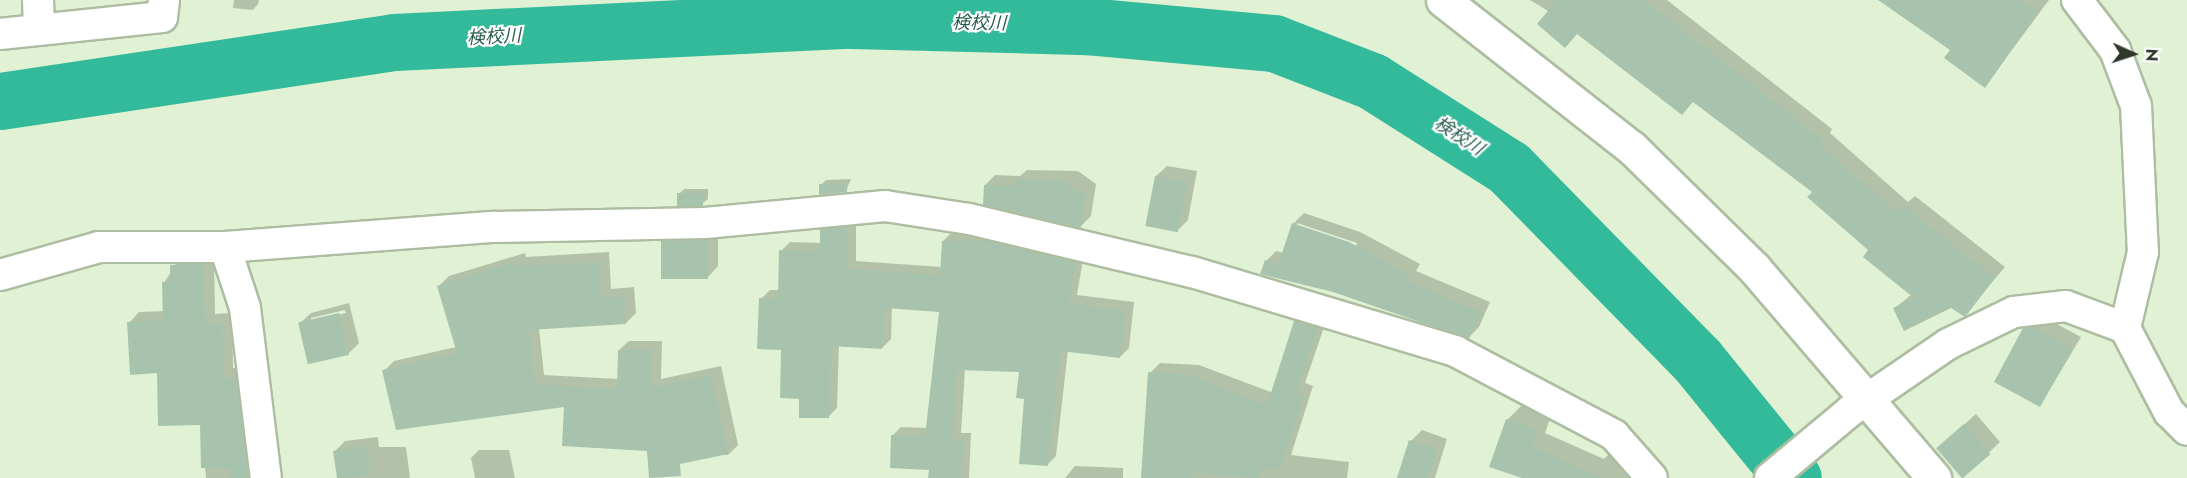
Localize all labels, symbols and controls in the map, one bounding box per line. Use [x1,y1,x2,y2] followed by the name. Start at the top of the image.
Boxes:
[952,12,1006,34] water label: 検校川
[2103,24,2163,84] north arrow
[466,25,522,49] water label: 検校川
[2140,48,2163,62] text: N
[1430,112,1488,160] water label: 検校川

